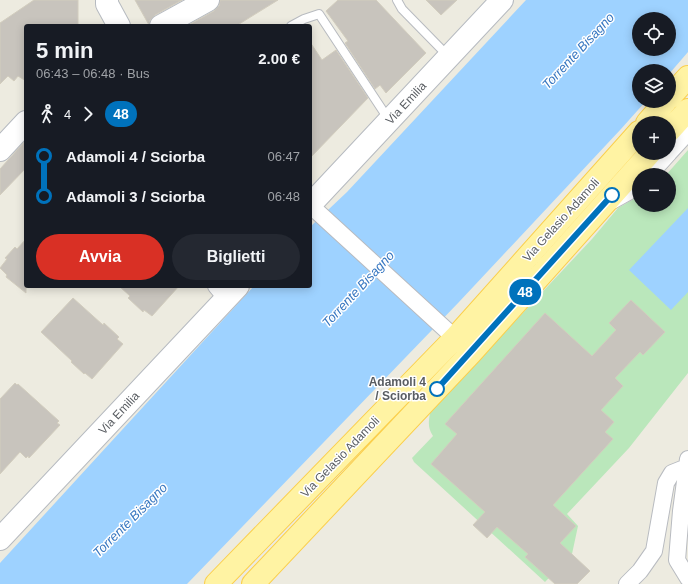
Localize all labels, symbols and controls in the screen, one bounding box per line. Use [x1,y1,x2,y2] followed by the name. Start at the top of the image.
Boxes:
[539,10,617,92] water label: Torrente Bisagno
[632,12,676,212] map controls
[632,12,676,56] button: locate
[36,38,93,63] text: 5 min
[258,50,300,67] text: 2.00 €
[632,64,676,108] button: layers
[36,66,149,81] text: 06:43 – 06:48 · Bus
[383,79,429,127] street label: Via Emilia
[36,103,58,125] icon: walk
[77,103,99,125] icon: forward
[113,106,129,122] text: 48
[64,107,71,122] text: 4
[632,116,676,160] button: +
[66,148,205,165] text: Adamoli 4 / Sciorba
[267,149,300,164] text: 06:47
[632,168,676,212] button: −
[520,175,602,265] street label: Via Gelasio Adamoli
[604,187,620,203] unlabelled marker
[66,188,205,205] text: Adamoli 3 / Sciorba
[267,189,300,204] text: 06:48
[36,234,164,280] button: Avvia
[172,234,300,280] button: Biglietti
[319,248,397,330] water label: Torrente Bisagno
[507,279,543,305] line badge: 48
[517,284,533,300] text: 48
[369,375,426,403] place label: Adamoli 4 / Sciorba
[429,381,445,397] marker: Adamoli 4 / Sciorba
[96,389,142,437] street label: Via Emilia
[298,414,382,500] street label: Via Gelasio Adamoli
[90,480,170,560] water label: Torrente Bisagno

